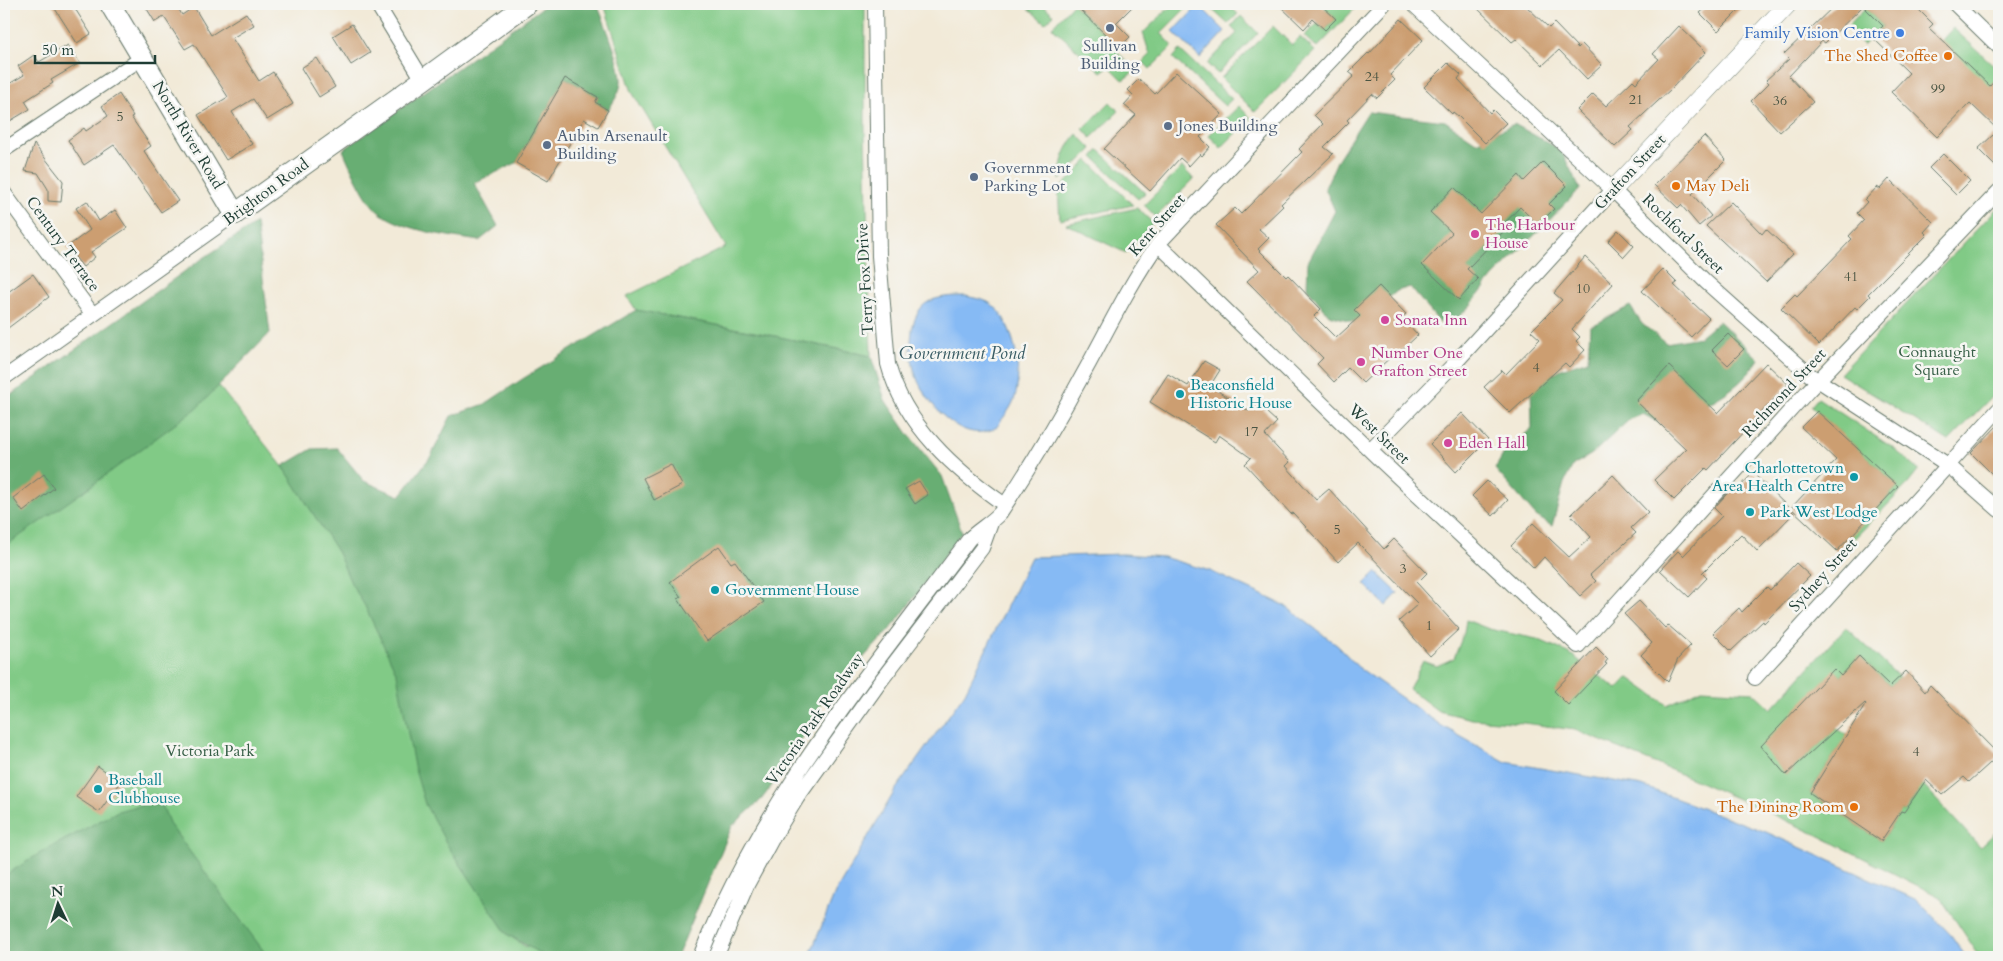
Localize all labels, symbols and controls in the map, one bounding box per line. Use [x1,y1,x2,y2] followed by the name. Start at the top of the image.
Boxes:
[1104,22,1116,34] marker: Sullivan Building
[1744,22,1890,44] place label: Family Vision Centre
[1894,27,1906,39] marker: Family Vision Centre
[35,32,155,64] scale bar
[1080,35,1140,75] place label: Sullivan Building
[42,40,74,60] text: 50 m
[1824,45,1938,67] place label: The Shed Coffee
[1942,50,1954,62] marker: The Shed Coffee
[1365,67,1379,86] house number: 24
[147,77,229,194] street label: North River Road
[1931,79,1945,98] house number: 99
[1629,90,1643,109] house number: 21
[1773,91,1787,110] house number: 36
[116,107,124,126] house number: 5
[1176,115,1277,137] place label: Jones Building
[1162,120,1174,132] marker: Jones Building
[557,125,667,165] place label: Aubin Arsenault Building
[1589,129,1671,215] street label: Grafton Street
[541,139,553,151] marker: Aubin Arsenault Building
[219,153,314,231] street label: Brighton Road
[984,157,1071,197] place label: Government Parking Lot
[968,171,980,183] marker: Government Parking Lot
[1686,175,1750,197] place label: May Deli
[1670,180,1682,192] marker: May Deli
[1124,189,1190,261] street label: Kent Street
[1637,189,1729,279] street label: Rochford Street
[21,192,105,296] street label: Century Terrace
[1485,214,1575,254] place label: The Harbour House
[851,222,879,336] street label: Terry Fox Drive
[1469,228,1481,240] marker: The Harbour House
[1844,267,1858,286] house number: 41
[1576,279,1590,298] house number: 10
[1395,309,1468,331] place label: Sonata Inn
[1379,314,1391,326] marker: Sonata Inn
[899,341,1027,366] water label: Government Pond
[1898,341,1976,381] park label: Connaught Square
[1371,342,1467,382] place label: Number One Grafton Street
[1737,344,1831,442] street label: Richmond Street
[1355,356,1367,368] marker: Number One Grafton Street
[1532,358,1540,377] house number: 4
[1190,374,1292,414] place label: Beaconsfield Historic House
[1174,388,1186,400] marker: Beaconsfield Historic House
[1343,398,1415,469] street label: West Street
[1244,422,1258,441] house number: 17
[1458,432,1525,454] place label: Eden Hall
[1442,437,1454,449] marker: Eden Hall
[1712,457,1844,497] place label: Charlottetown Area Health Centre
[1848,471,1860,483] marker: Charlottetown Area Health Centre
[1760,501,1878,523] place label: Park West Lodge
[1744,506,1756,518] marker: Park West Lodge
[1333,520,1341,539] house number: 5
[1784,533,1862,617] street label: Sydney Street
[1399,559,1407,578] house number: 3
[725,579,859,601] place label: Government House
[709,584,721,596] marker: Government House
[1425,616,1433,635] house number: 1
[761,648,869,790] street label: Victoria Park Roadway
[165,740,255,762] park label: Victoria Park
[1912,742,1920,761] house number: 4
[108,769,181,809] place label: Baseball Clubhouse
[92,783,104,795] marker: Baseball Clubhouse
[1717,796,1844,818] place label: The Dining Room
[1848,801,1860,813] marker: The Dining Room
[32,878,82,928] north arrow
[50,882,64,901] text: N

